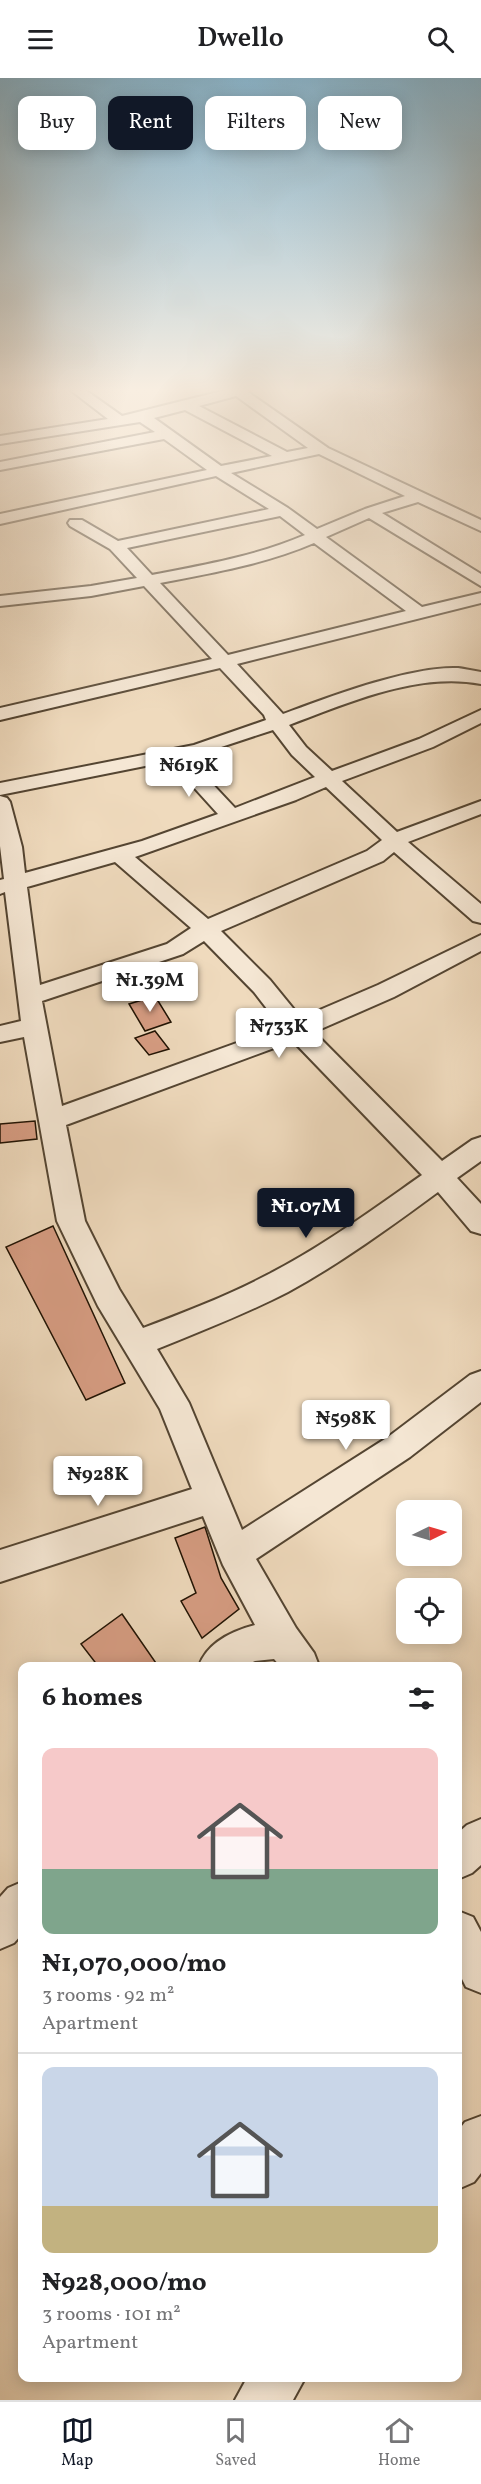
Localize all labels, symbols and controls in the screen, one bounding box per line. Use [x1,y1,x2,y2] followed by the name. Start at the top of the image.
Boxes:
[197,20,284,58] text: Dwello
[24,23,57,56] icon: menu
[424,23,457,56] icon: search
[18,96,96,150] chip: Buy
[108,96,193,150] chip: Rent
[205,96,306,150] chip: Filters
[318,96,402,150] chip: New
[147,747,231,798] pin: ₦619K
[159,752,219,780] text: ₦619K
[101,962,199,1013] pin: ₦1.39M
[116,967,184,995] text: ₦1.39M
[237,1008,321,1059] pin: ₦733K
[250,1013,308,1041] text: ₦733K
[257,1188,355,1239] pin: ₦1.07M
[271,1193,341,1221] text: ₦1.07M
[304,1400,388,1451] pin: ₦598K
[316,1405,376,1433] text: ₦598K
[56,1456,140,1507] pin: ₦928K
[67,1461,129,1489] text: ₦928K
[396,1500,462,1566] north arrow
[396,1500,462,1644] map controls
[396,1578,462,1644] button: locate
[42,1680,143,1716] text: 6 homes
[405,1682,438,1715] icon: filters
[186,1787,294,1895] icon: home
[42,1946,226,1982] text: ₦1,070,000/mo
[42,1982,174,2010] text: 3 rooms · 92 m²
[42,2010,138,2038] text: Apartment
[186,2106,294,2214] icon: home
[42,2265,207,2301] text: ₦928,000/mo
[42,2301,181,2329] text: 3 rooms · 101 m²
[42,2329,138,2357] text: Apartment
[61,2414,94,2472] tab: Map
[215,2414,256,2472] tab: Saved
[378,2414,420,2472] tab: Home

